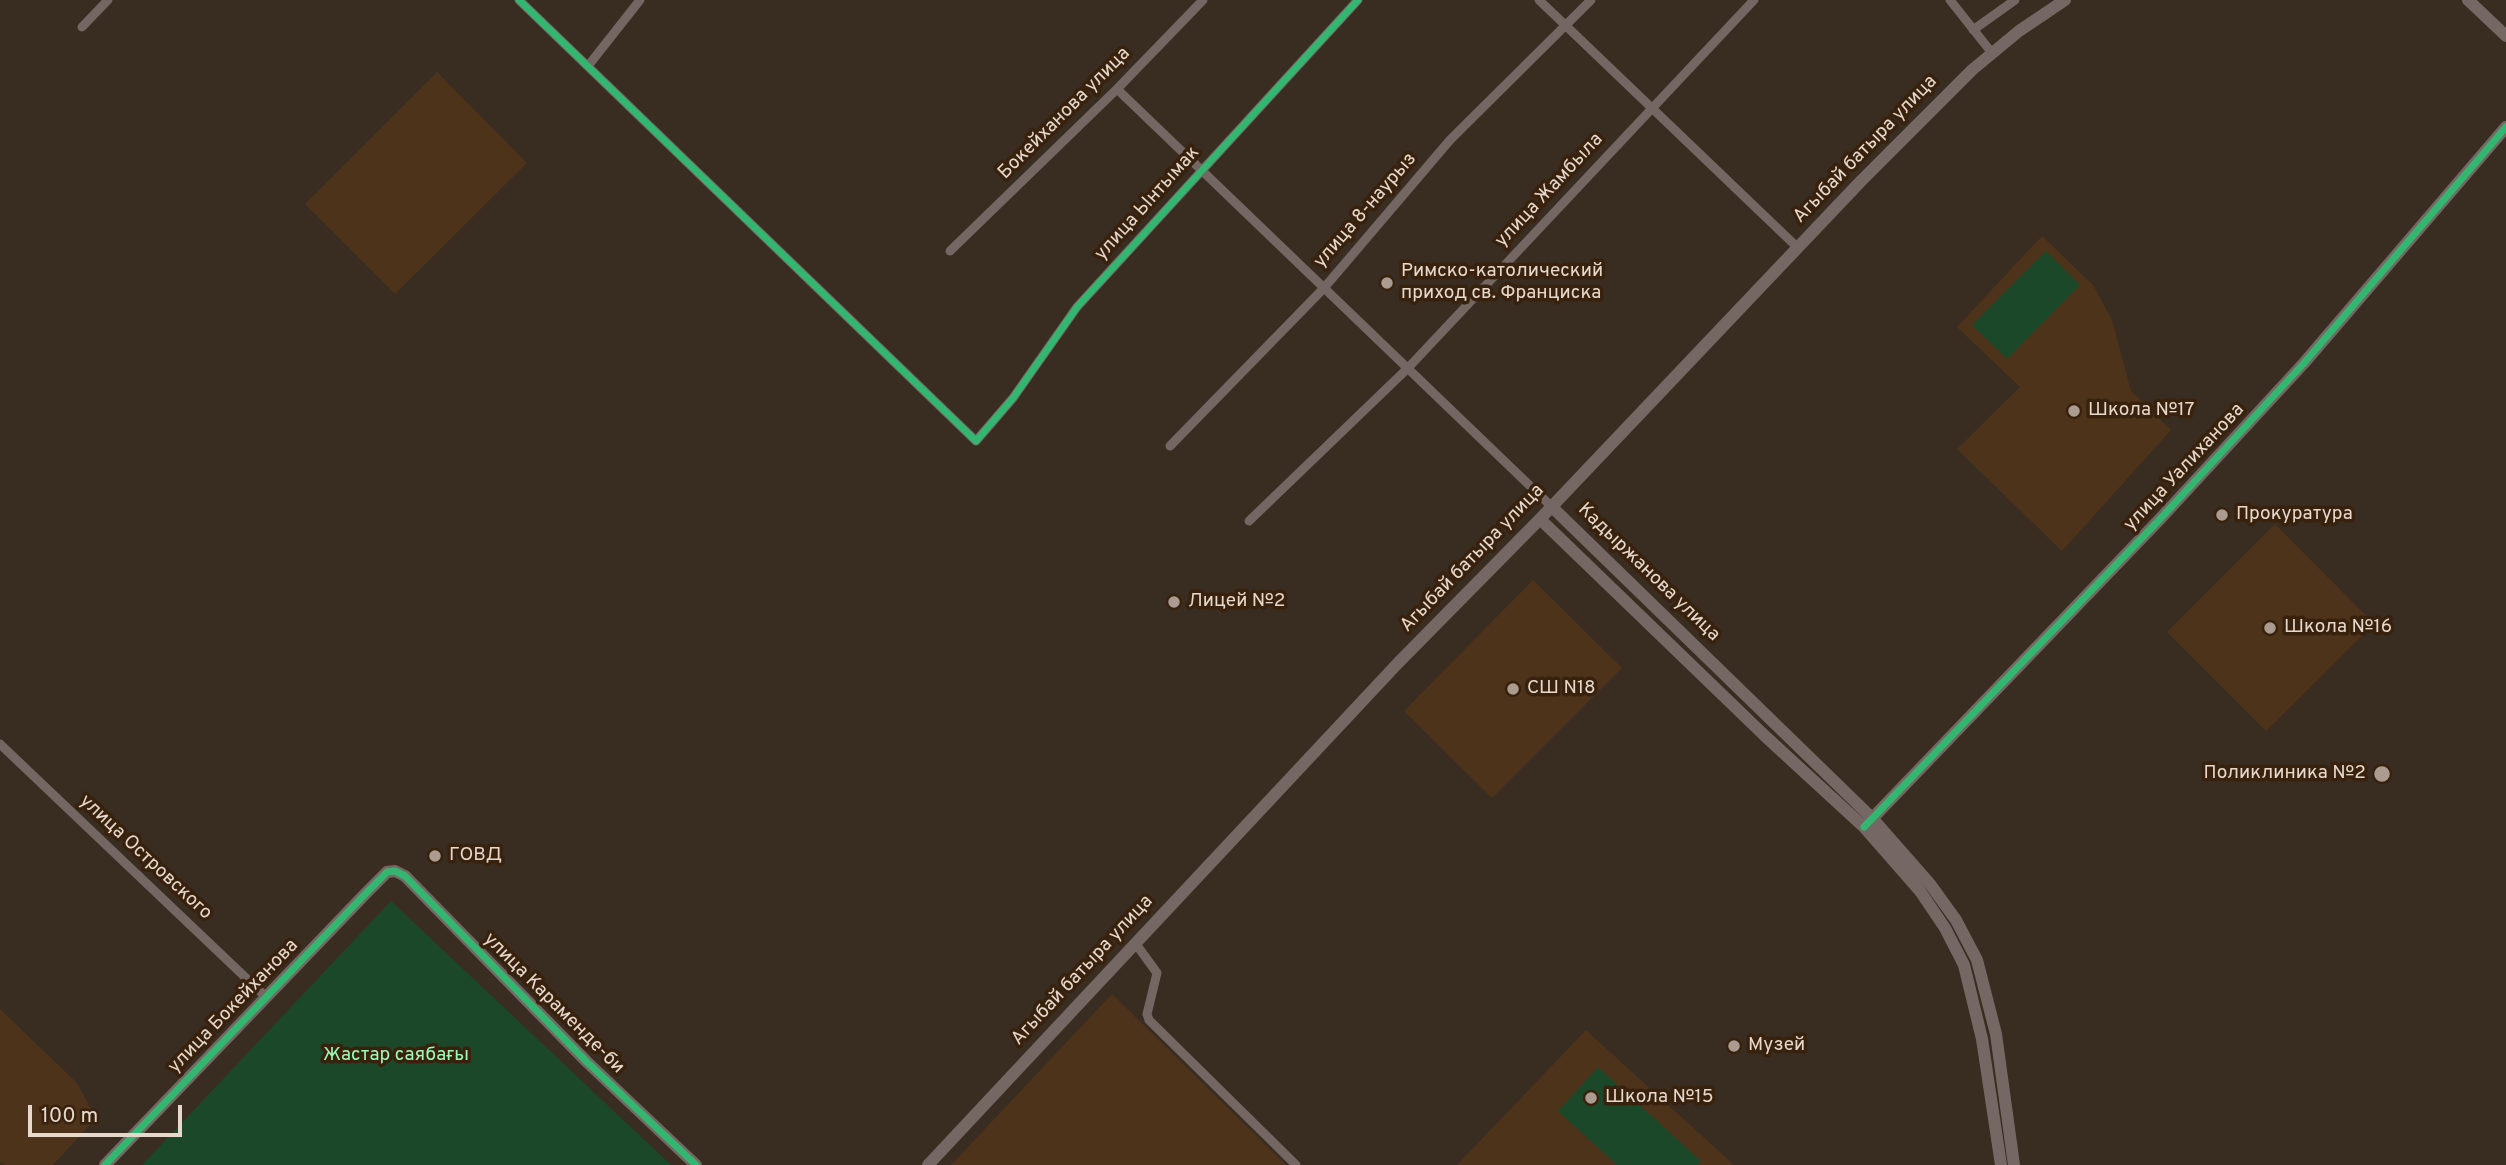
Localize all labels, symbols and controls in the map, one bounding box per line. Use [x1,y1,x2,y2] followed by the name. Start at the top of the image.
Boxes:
[994,43,1136,185] street label: Бокейханова улица
[1789,71,1943,229] street label: Агыбай батыра улица
[1491,129,1609,253] street label: улица Жамбыла
[1091,142,1205,266] street label: улица Ынтымак
[1310,149,1422,273] street label: улица 8-наурыз
[1401,261,1603,305] place label: Римско-католический приход св. Франциска
[1379,275,1395,291] marker: Римско-католический приход св. Франциска
[2120,399,2250,537] street label: улица Уалиханова
[2088,400,2194,422] place label: Школа №17
[2066,403,2082,419] marker: Школа №17
[1396,480,1550,638] street label: Агыбай батыра улица
[1572,499,1724,647] street label: Кадыржанова улица
[2236,504,2353,526] place label: Прокуратура
[2214,507,2230,523] marker: Прокуратура
[1188,591,1285,613] place label: Лицей №2
[1166,594,1182,610] marker: Лицей №2
[2284,617,2392,639] place label: Школа №16
[2262,620,2278,636] marker: Школа №16
[1527,678,1596,700] place label: СШ N18
[1505,681,1521,697] marker: СШ N18
[2204,763,2366,785] place label: Поликлиника №2
[2372,764,2392,784] marker: Поликлиника №2
[74,791,216,925] street label: улица Островского
[449,845,502,867] place label: ГОВД
[427,848,443,864] marker: ГОВД
[1007,891,1159,1051] street label: Агыбай батыра улица
[478,929,628,1079] street label: улица Караменде-би
[164,935,304,1079] street label: улица Бокейханова
[1748,1035,1805,1057] place label: Музей
[1726,1038,1742,1054] marker: Музей
[323,1045,469,1067] park label: Жастар саябағы
[1605,1087,1713,1109] place label: Школа №15
[1583,1090,1599,1106] marker: Школа №15
[32,1092,186,1136] scale bar
[41,1103,98,1130] text: 100 m

